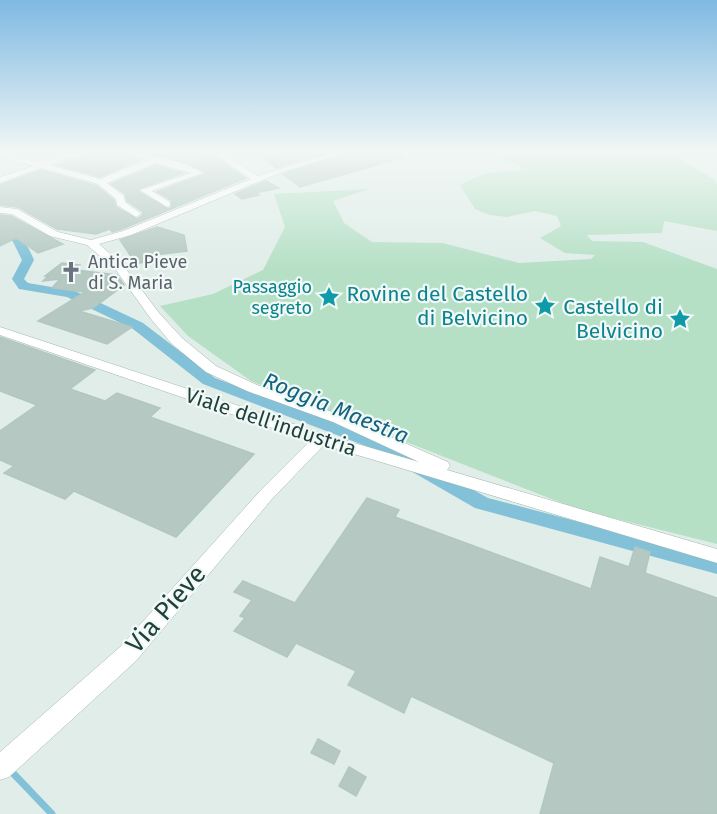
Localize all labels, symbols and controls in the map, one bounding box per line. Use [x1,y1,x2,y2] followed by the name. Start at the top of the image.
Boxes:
[88,251,187,294] place label: Antica Pieve di S. Maria
[59,260,83,284] church icon: Antica Pieve di S. Maria
[233,276,312,319] place label: Passaggio segreto
[346,281,528,331] place label: Rovine del Castello di Belvicino
[317,285,341,309] place icon: Passaggio segreto
[533,294,557,318] place icon: Rovine del Castello di Belvicino
[563,294,663,344] place label: Castello di Belvicino
[668,307,692,331] place icon: Castello di Belvicino
[259,367,413,449] water label: Roggia Maestra
[182,382,360,462] street label: Viale dell'industria
[119,559,213,659] street label: Via Pieve

